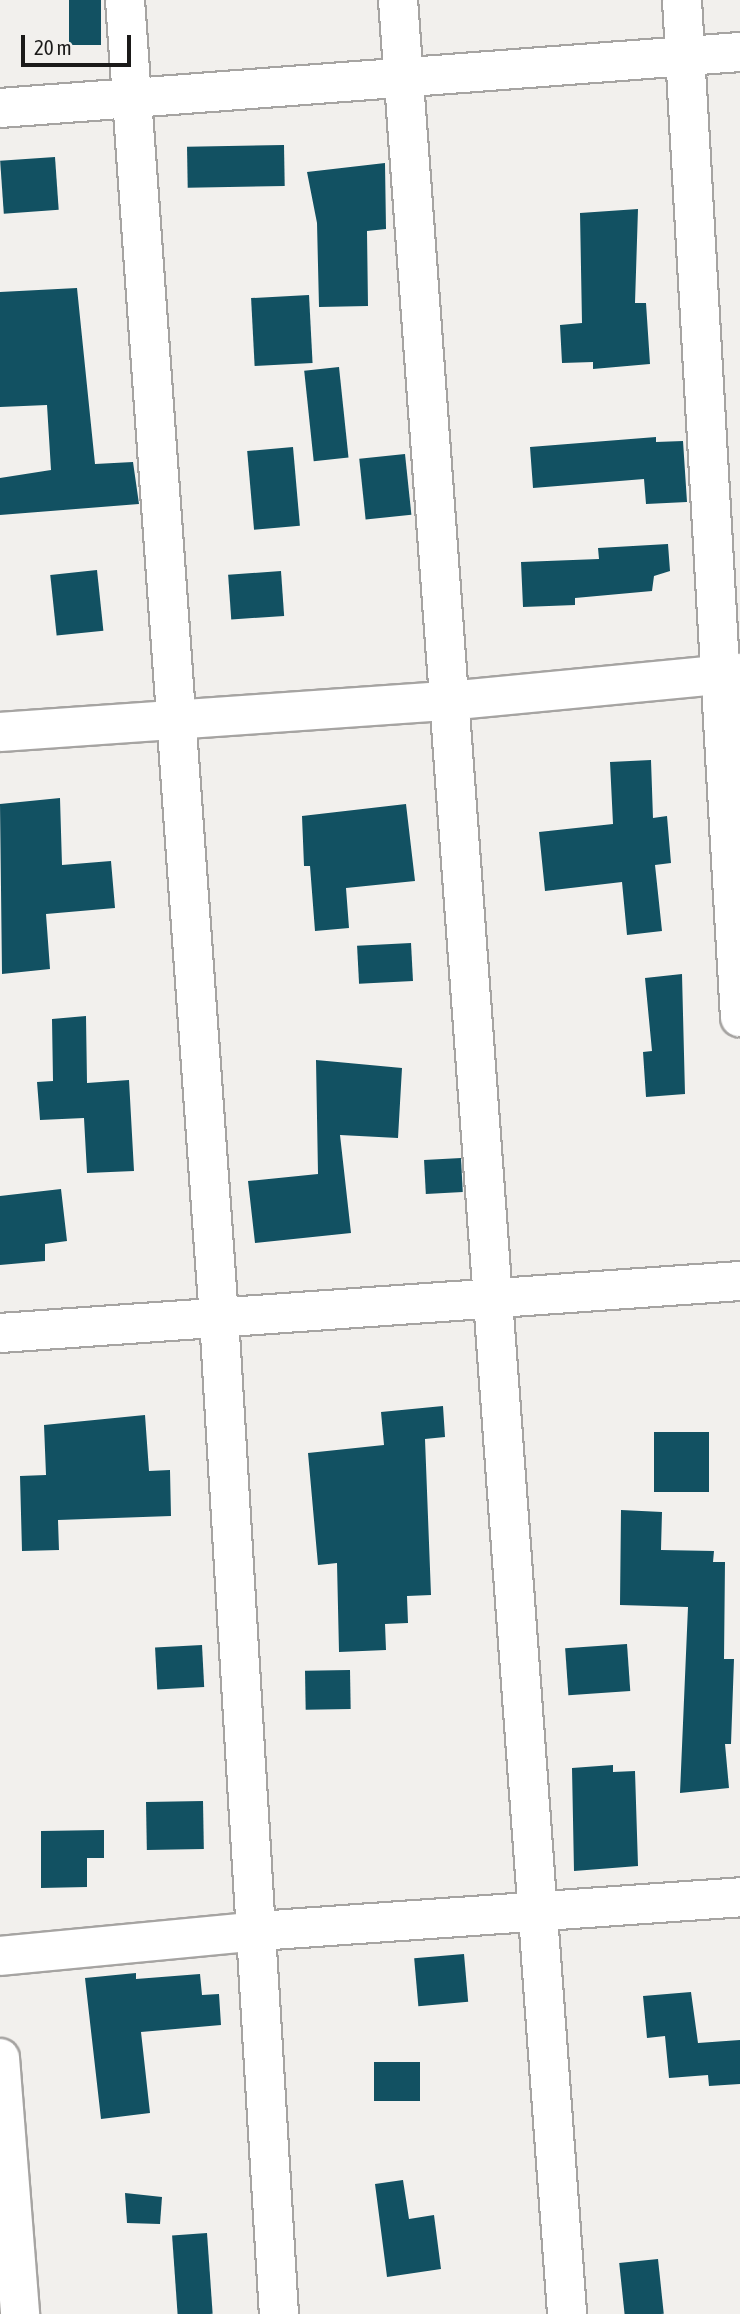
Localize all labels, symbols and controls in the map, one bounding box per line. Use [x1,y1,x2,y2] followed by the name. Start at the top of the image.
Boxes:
[24,21,135,65] scale bar
[34,35,72,59] text: 20 m

